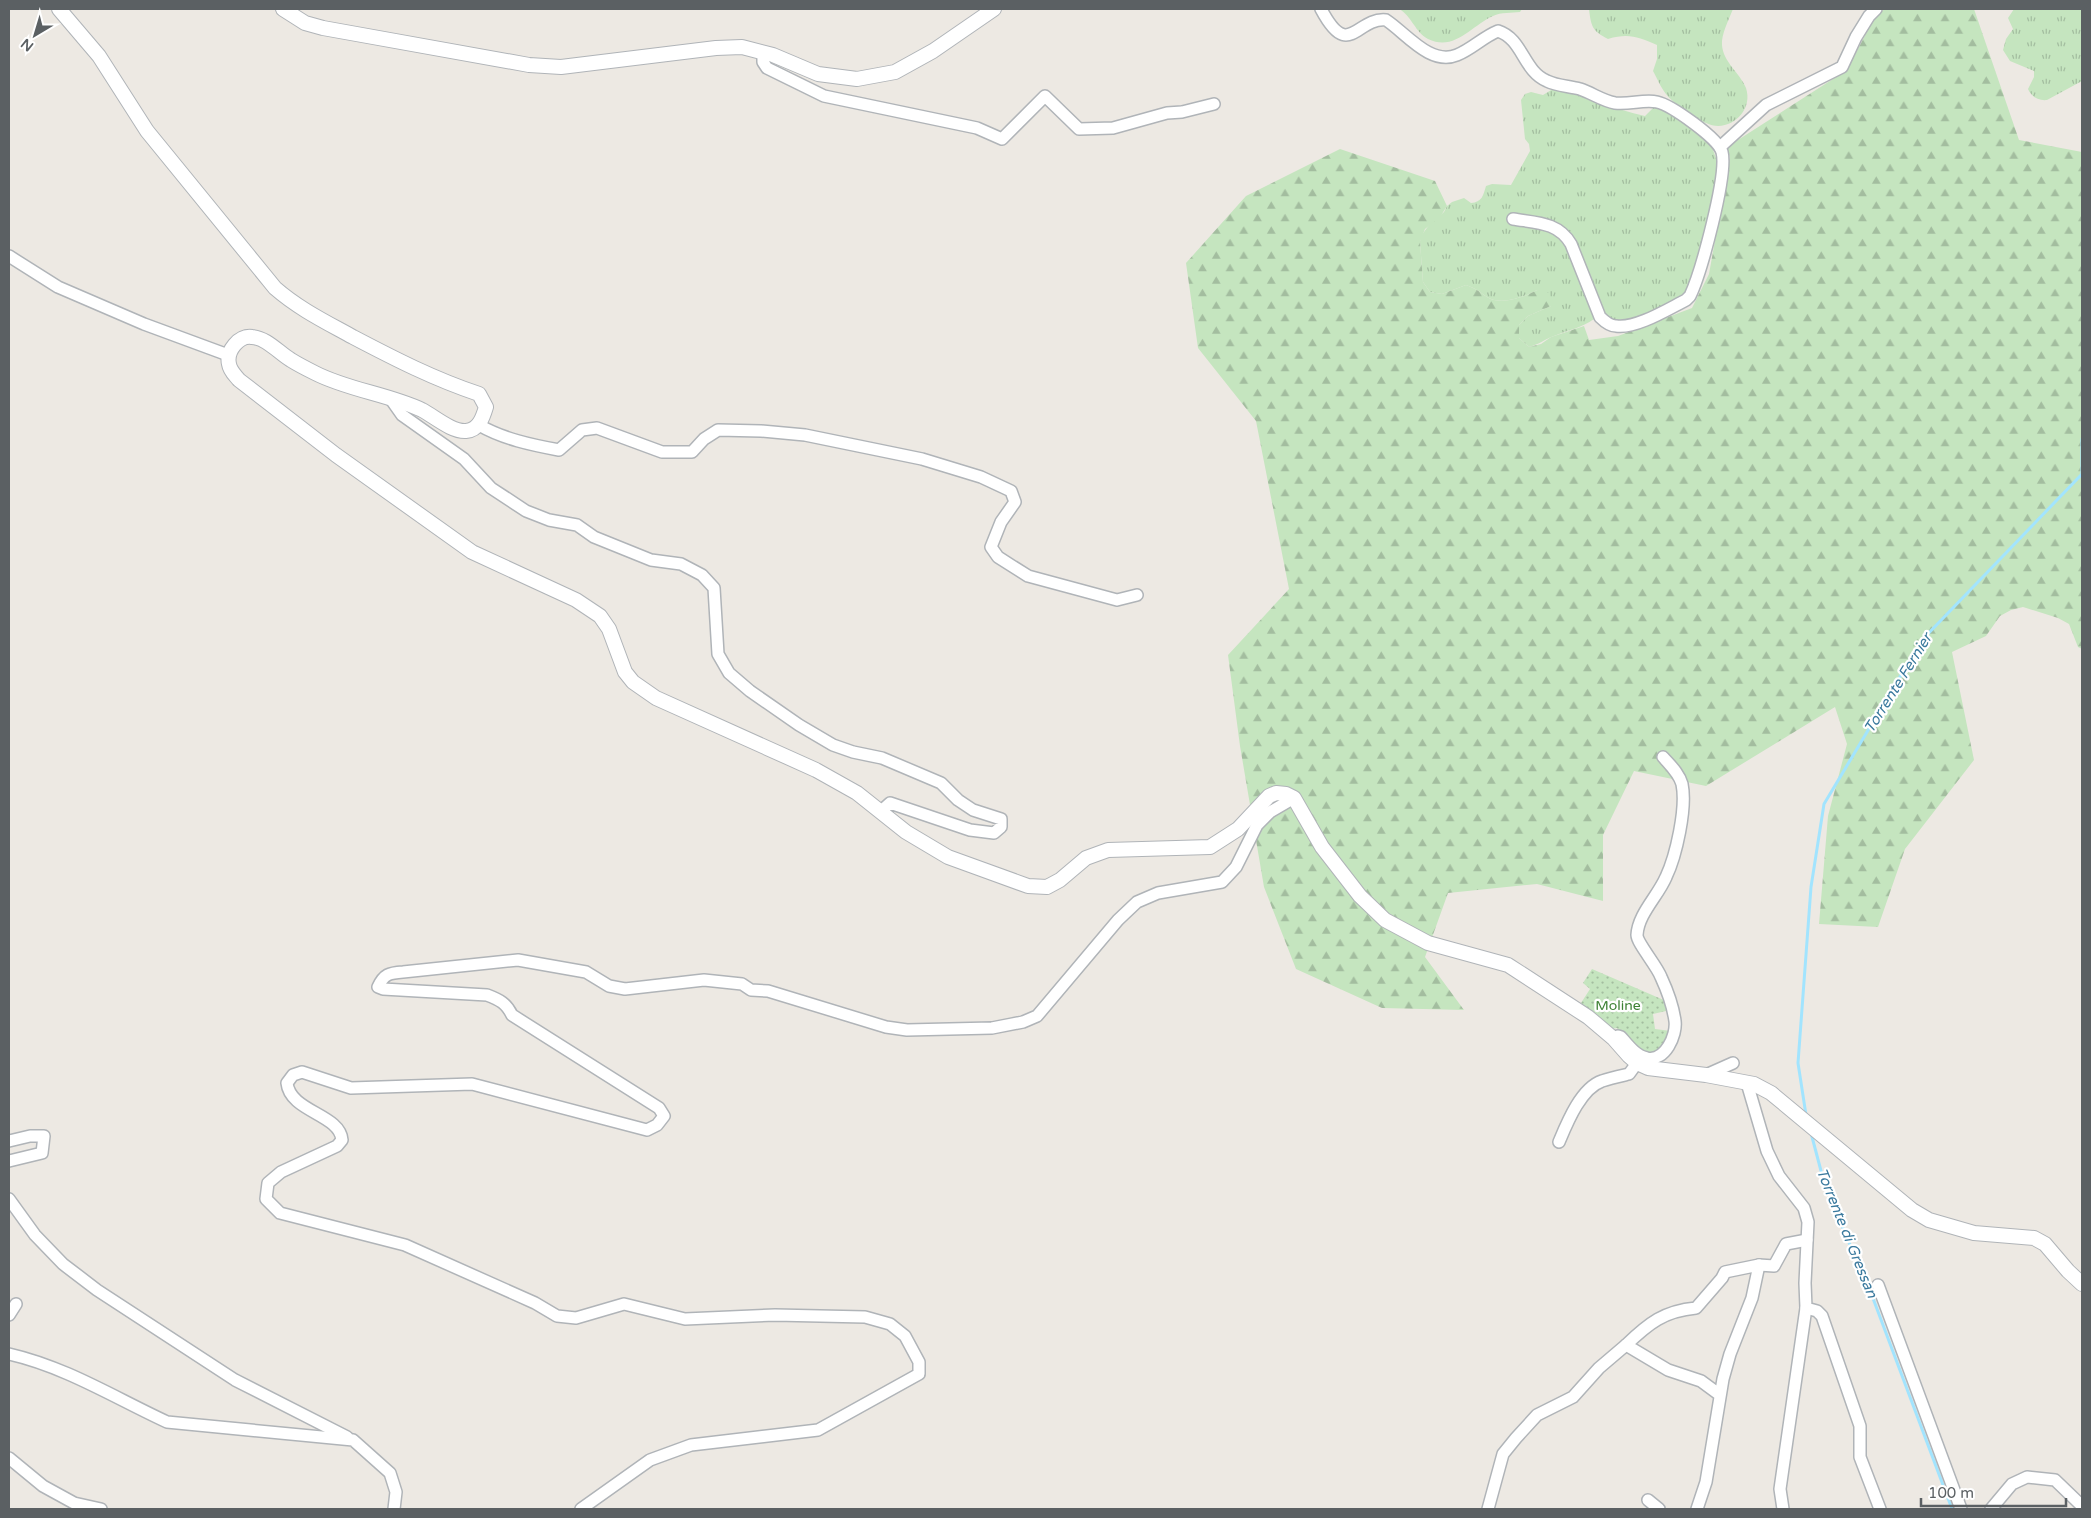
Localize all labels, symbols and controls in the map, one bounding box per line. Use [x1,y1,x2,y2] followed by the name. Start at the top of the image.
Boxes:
[10,10,60,60] north arrow
[18,35,37,55] text: N
[1860,628,1937,736] water label: Torrente Fernier
[1595,997,1641,1014] park label: Moline
[1813,1165,1882,1301] water label: Torrente di Gressan
[1921,1476,2066,1508] scale bar
[1928,1484,1974,1502] text: 100 m

